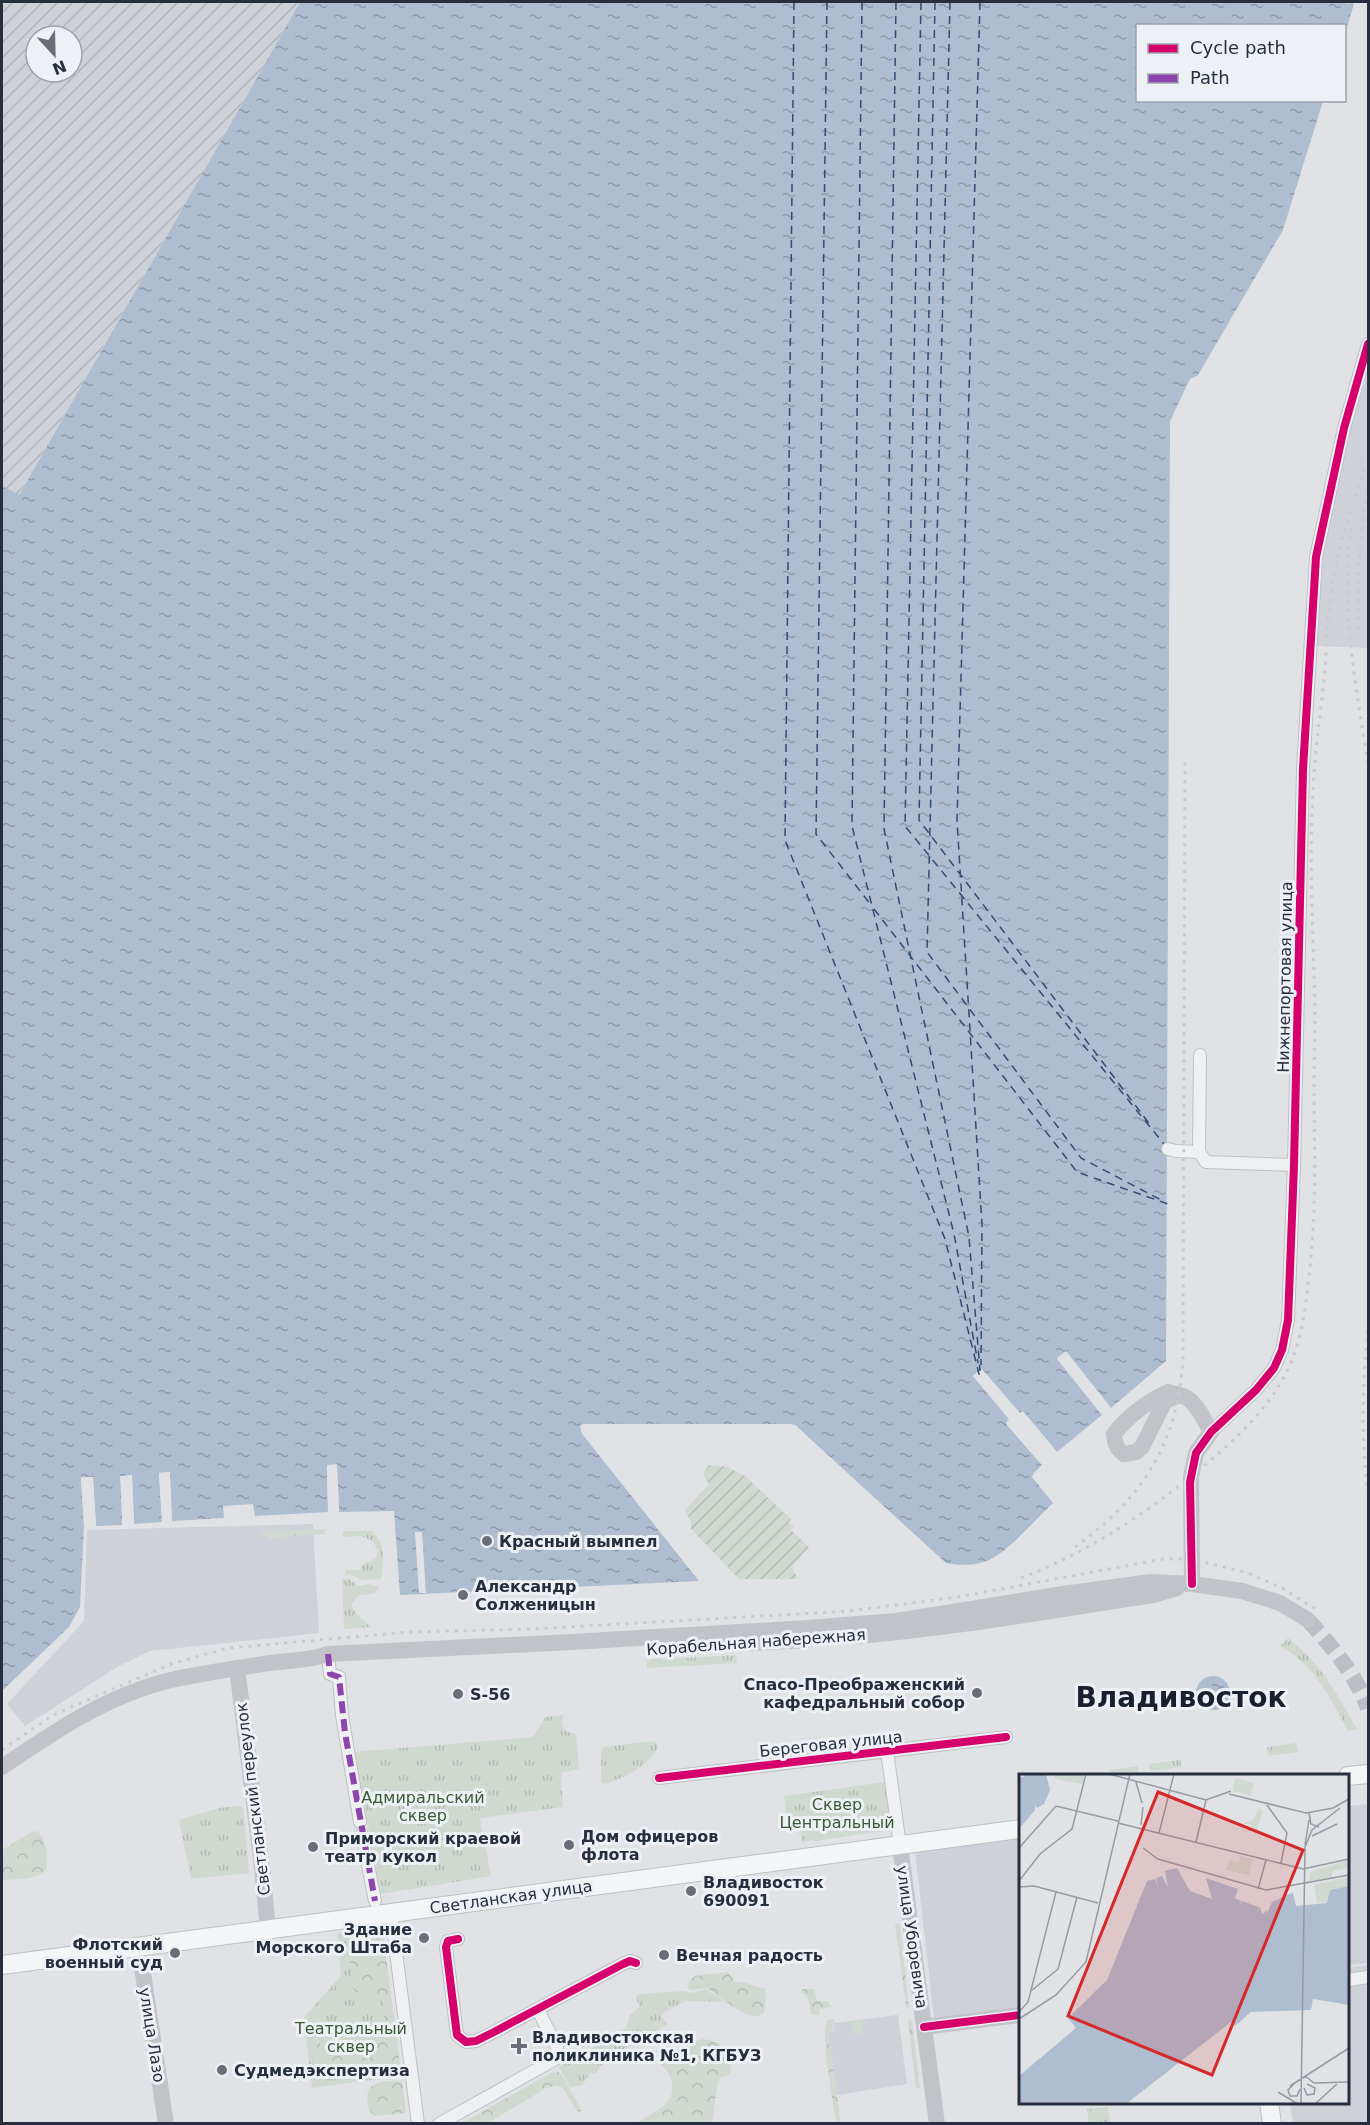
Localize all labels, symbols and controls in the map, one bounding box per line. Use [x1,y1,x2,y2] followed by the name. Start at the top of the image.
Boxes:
[24,24,84,84] north arrow
[1136,24,1346,102] legend
[1190,37,1286,58] text: Cycle path
[50,56,69,79] text: N
[1190,67,1230,88] text: Path
[1274,881,1296,1073] street label: Нижнепортовая улица
[499,1532,657,1551] place label: Красный вымпел
[480,1534,494,1548] marker: Красный вымпел
[475,1577,596,1614] place label: Александр Солженицын
[456,1588,470,1602] marker: Александр Солженицын
[646,1625,866,1659] street label: Корабельная набережная
[744,1675,965,1712] place label: Спасо-Преображенский кафедральный собор
[1076,1681,1287,1714] district label: Владивосток
[470,1685,510,1704] place label: S-56
[970,1686,984,1700] marker: Спасо-Преображенский кафедральный собор
[451,1687,465,1701] marker: S-56
[232,1701,274,1896] street label: Светланский переулок
[759,1727,903,1761] street label: Береговая улица
[1019,1774,1349,2104] inset map
[361,1788,485,1825] park label: Адмиральский сквер
[779,1795,895,1832] park label: Сквер Центральный
[581,1827,718,1864] place label: Дом офицеров флота
[325,1829,521,1866] place label: Приморский краевой театр кукол
[562,1838,576,1852] marker: Дом офицеров флота
[306,1840,320,1854] marker: Приморский краевой театр кукол
[893,1864,931,2010] street label: улица Уборевича
[703,1873,824,1910] place label: Владивосток 690091
[428,1876,594,1918] street label: Светланская улица
[684,1884,698,1898] marker: Владивосток 690091
[256,1920,412,1957] place label: Здание Морского Штаба
[417,1931,431,1945] marker: Здание Морского Штаба
[45,1935,163,1972] place label: Флотский военный суд
[168,1946,182,1960] marker: Флотский военный суд
[676,1946,823,1965] place label: Вечная радость
[657,1948,671,1962] marker: Вечная радость
[135,1986,169,2084] street label: улица Лазо
[294,2019,407,2056] park label: Театральный сквер
[532,2028,761,2065] place label: Владивостокская поликлиника №1, КГБУЗ
[510,2037,528,2055] marker: Владивостокская поликлиника №1, КГБУЗ
[234,2061,410,2080] place label: Судмедэкспертиза
[215,2063,229,2077] marker: Судмедэкспертиза

